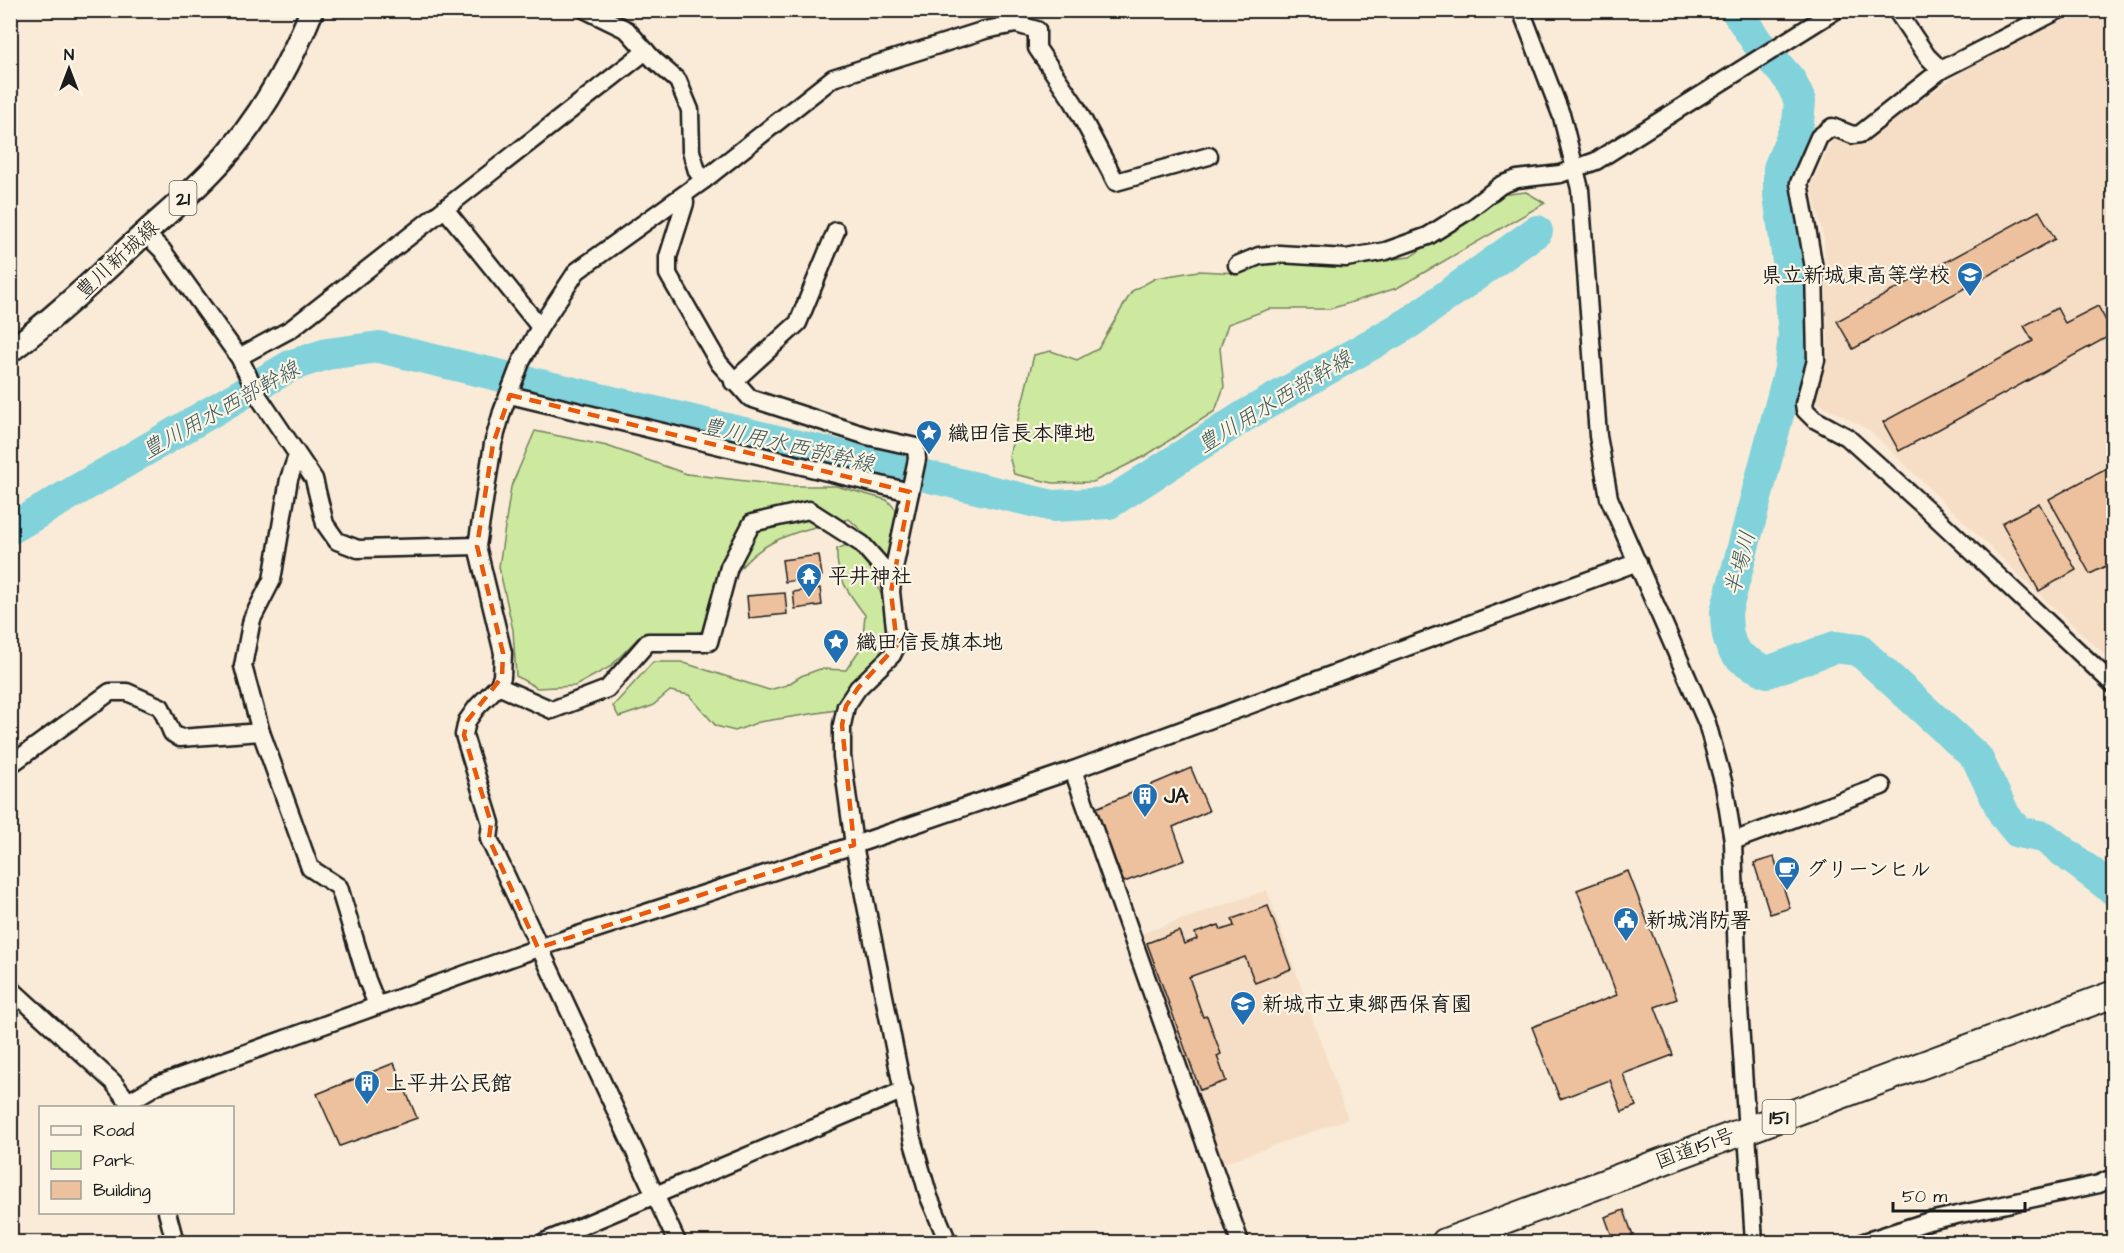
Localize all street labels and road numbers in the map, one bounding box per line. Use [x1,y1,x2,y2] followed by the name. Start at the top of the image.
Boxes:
[170,181,196,215] road number: 21
[69,213,166,306] street label: 豊川新城線
[1762,1100,1796,1134] road number: 151
[1651,1121,1739,1176] street label: 国道151号

